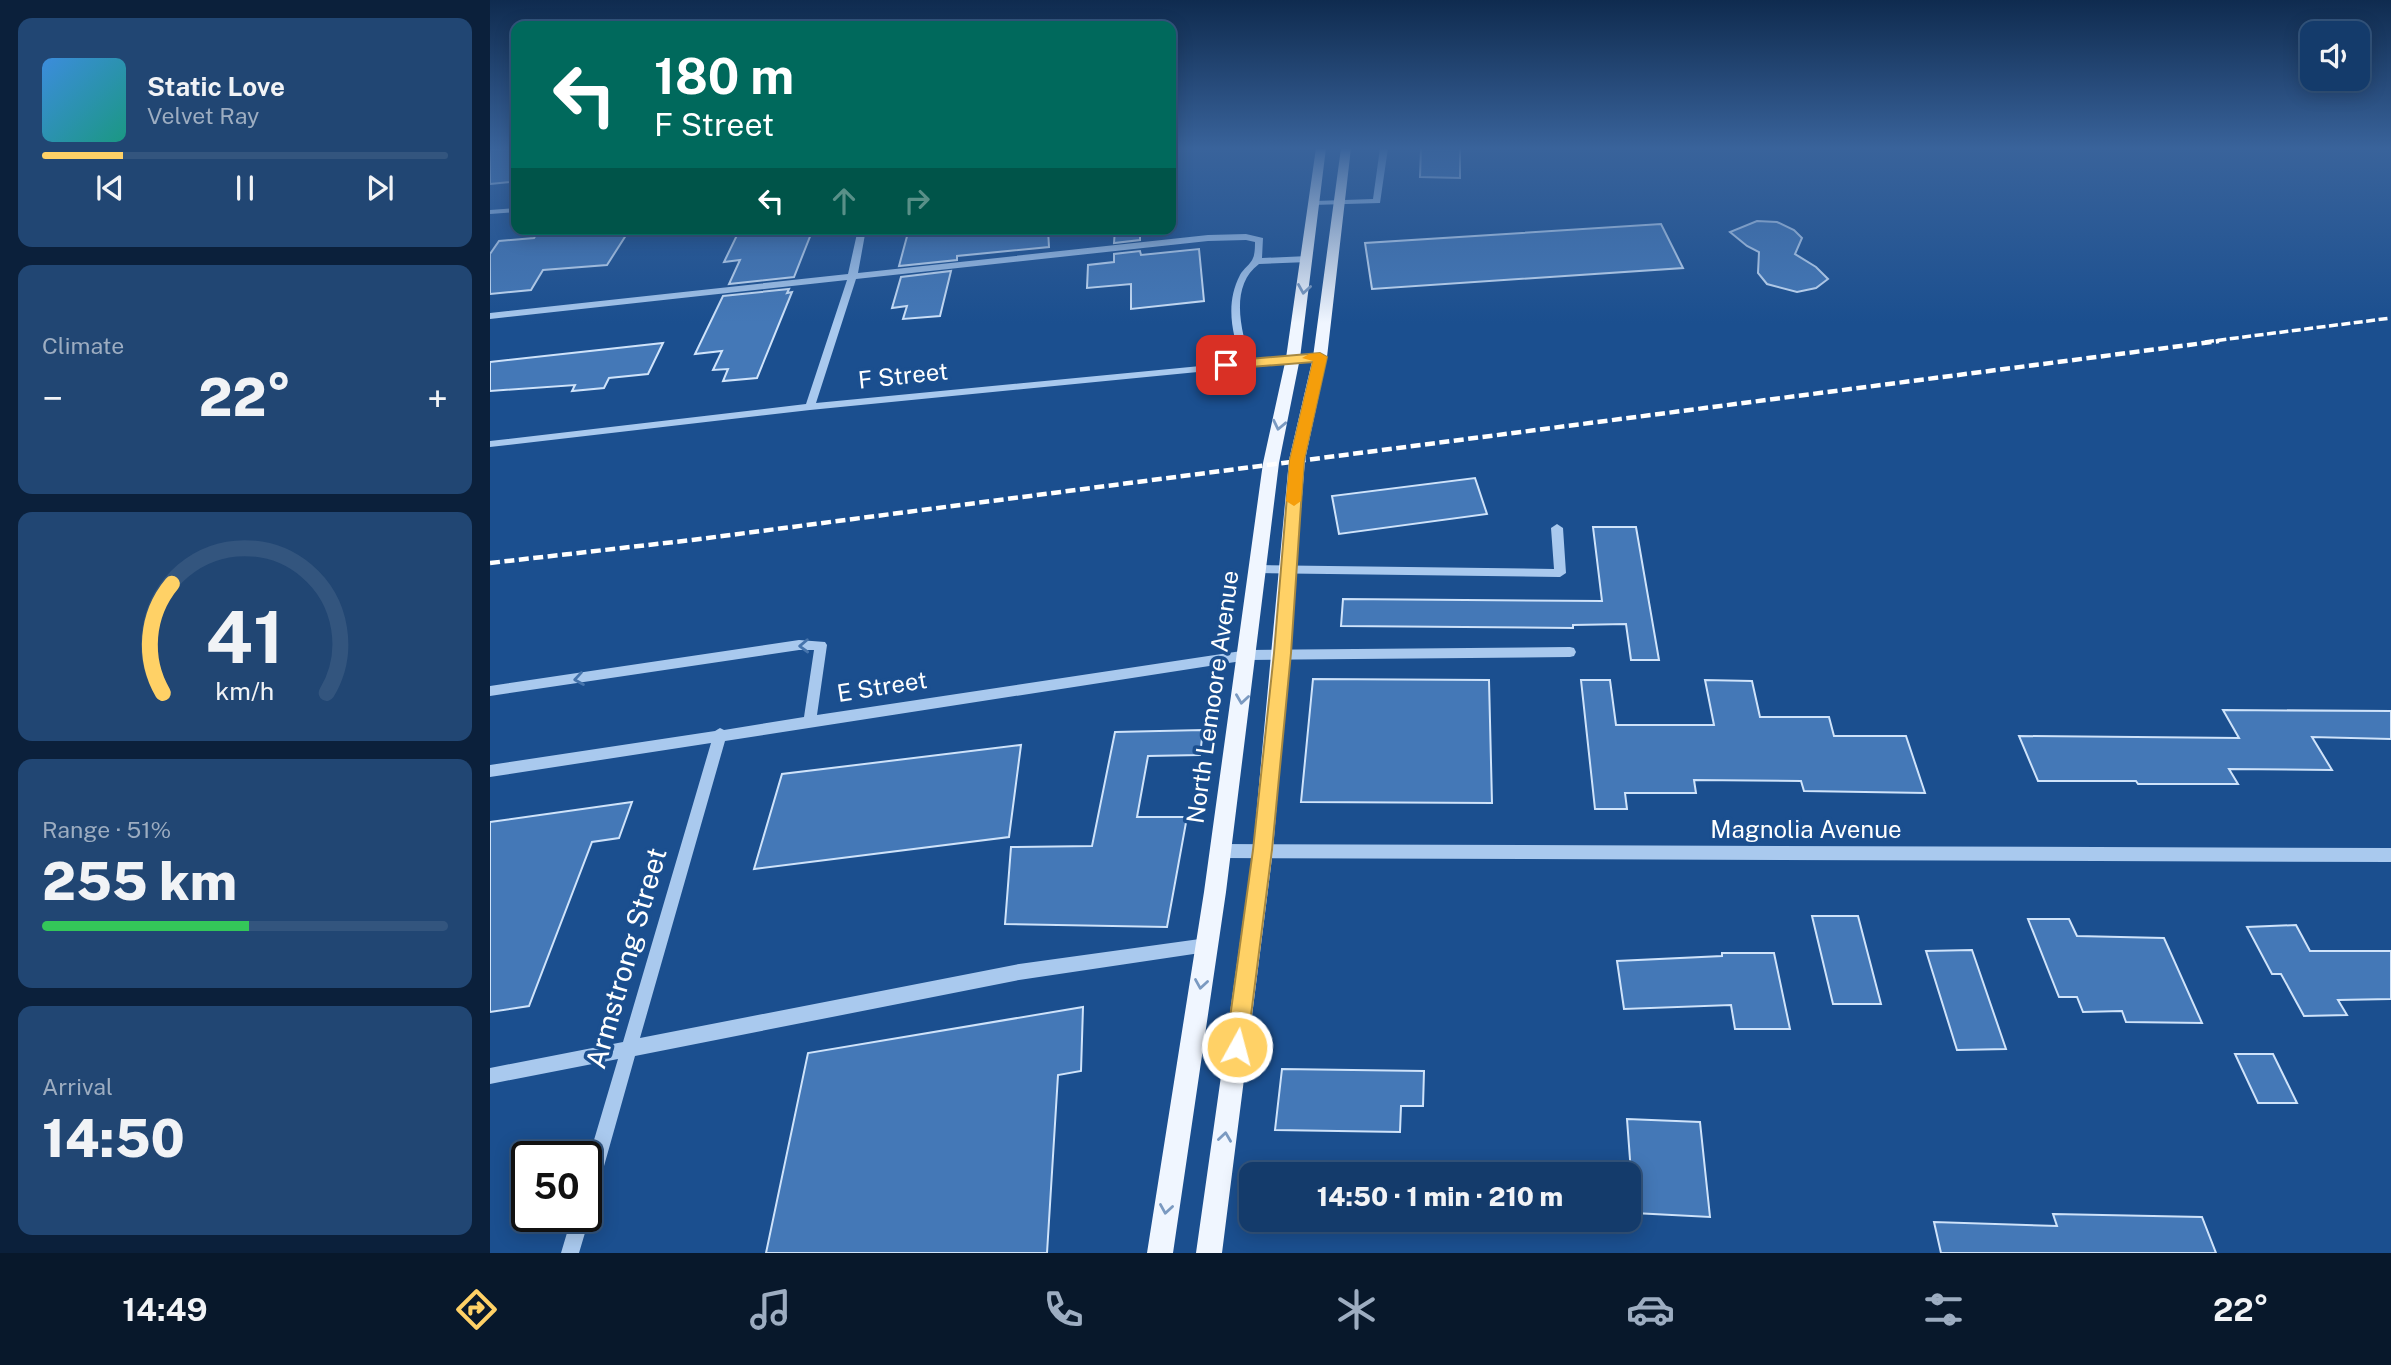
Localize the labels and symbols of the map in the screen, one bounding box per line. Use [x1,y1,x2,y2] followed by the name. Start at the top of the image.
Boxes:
[1297,283,1312,294] one-way arrow
[1196,335,1256,395] pin
[857,356,949,394] street label: F Street
[1273,419,1288,431] one-way arrow
[1180,568,1244,825] street label: North Lemoore Avenue
[799,638,810,653] one-way arrow
[835,665,929,707] street label: E Street
[574,671,585,686] one-way arrow
[1235,693,1250,705] one-way arrow
[1710,815,1902,843] street label: Magnolia Avenue
[578,844,673,1072] street label: Armstrong Street
[1194,978,1209,990] one-way arrow
[1200,1010,1274,1084] position arrow
[1217,1131,1232,1143] one-way arrow
[511,1141,602,1232] speed limit sign: 50
[1159,1203,1174,1215] one-way arrow

